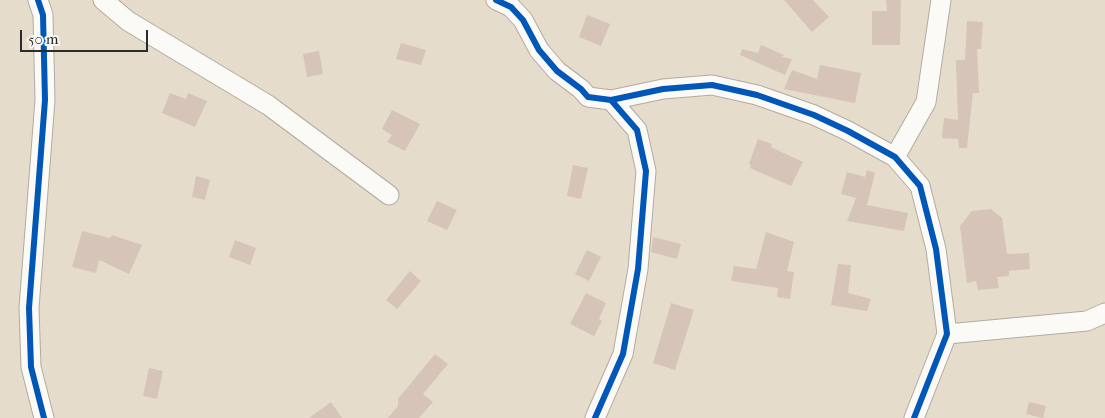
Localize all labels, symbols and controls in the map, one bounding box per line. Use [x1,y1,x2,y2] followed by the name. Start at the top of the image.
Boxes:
[22,20,150,52] scale bar
[28,30,58,48] text: 50 m

